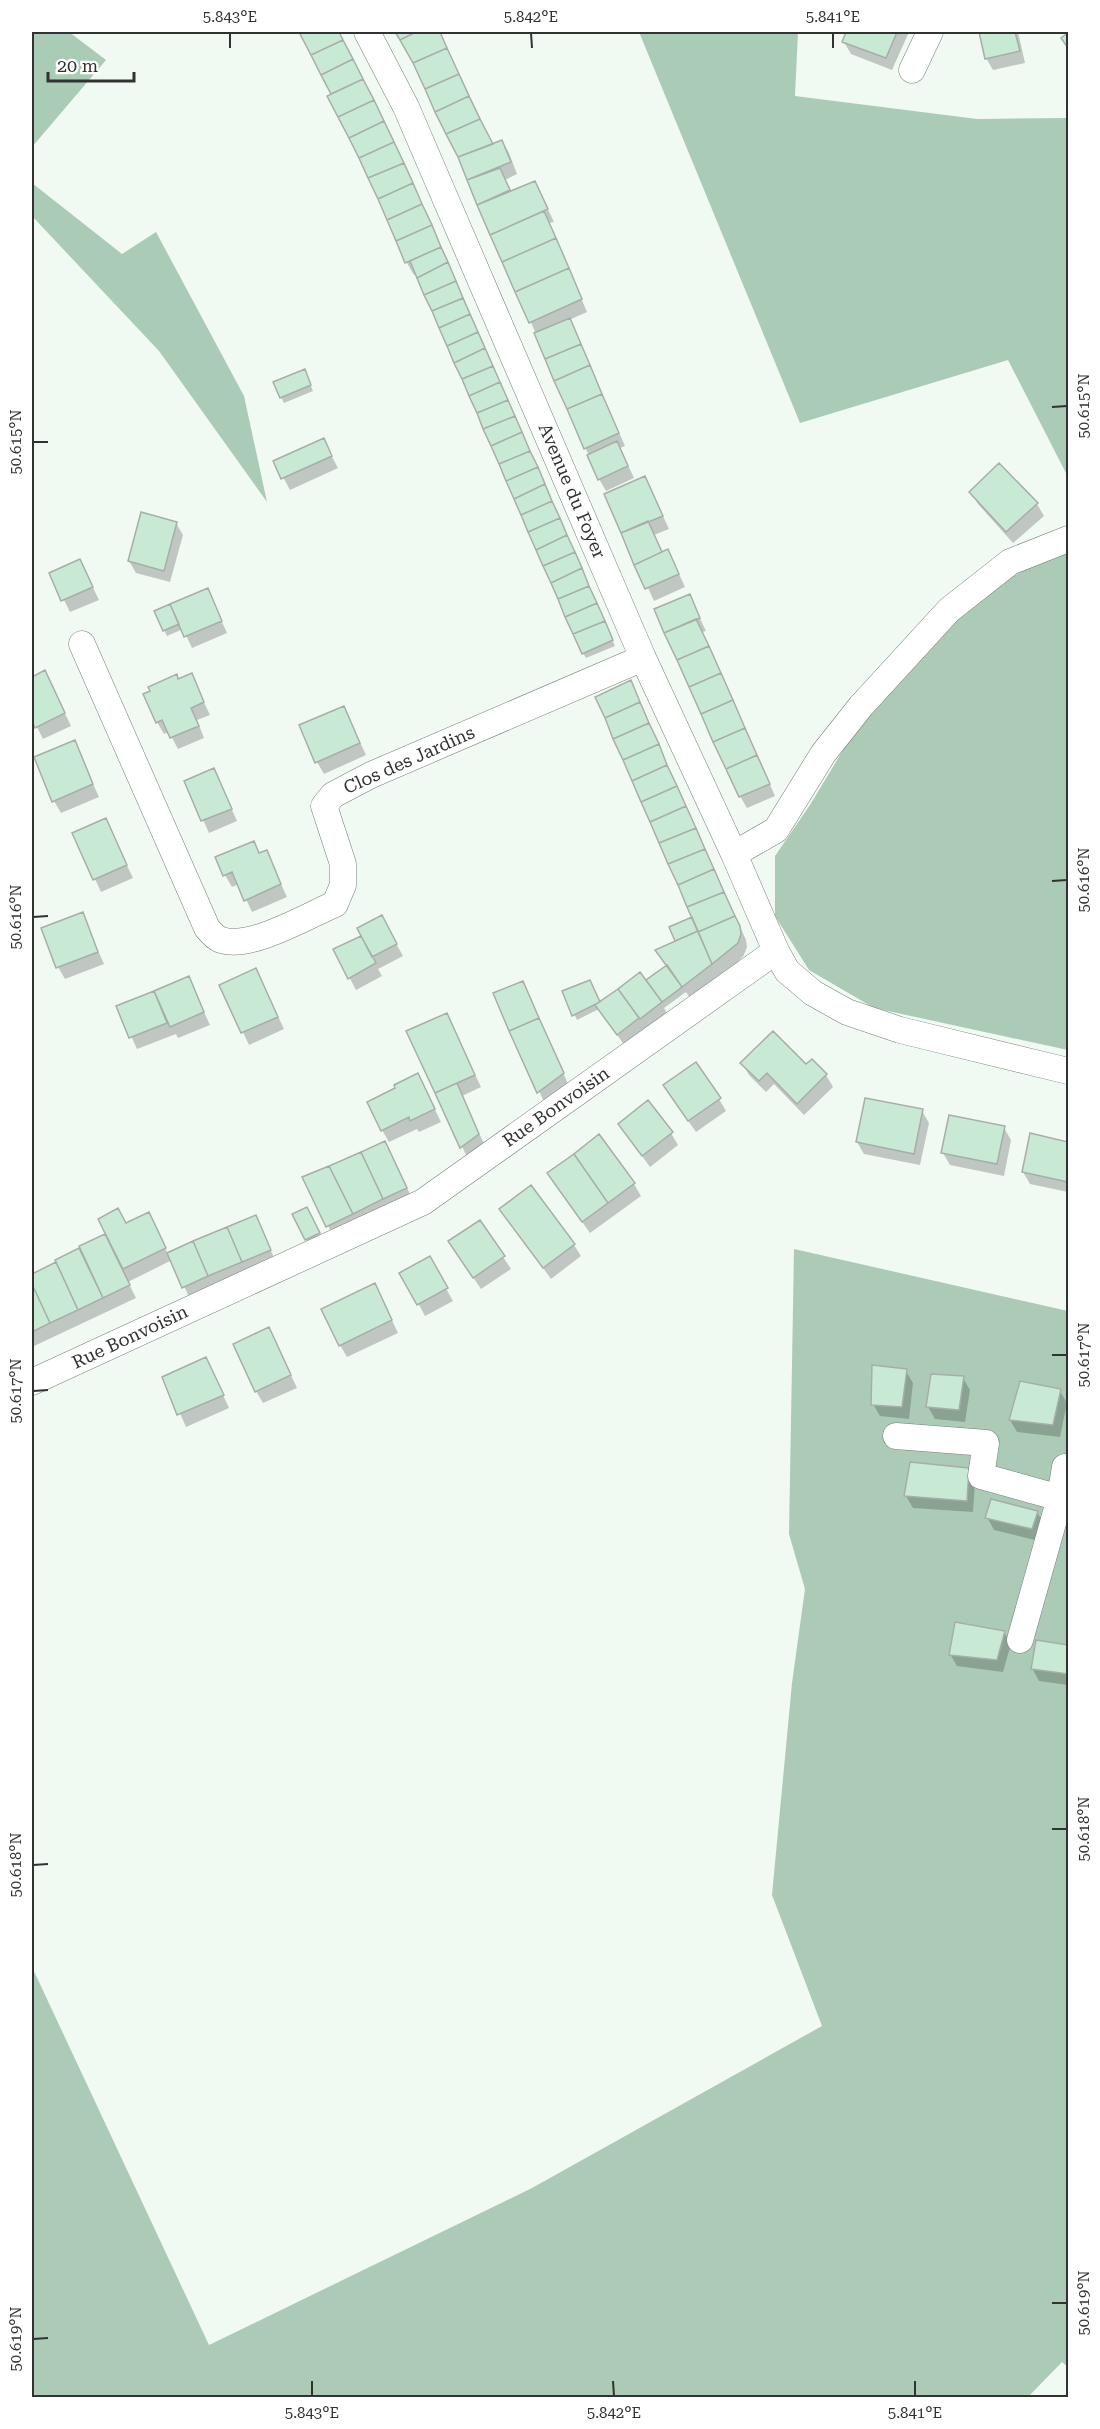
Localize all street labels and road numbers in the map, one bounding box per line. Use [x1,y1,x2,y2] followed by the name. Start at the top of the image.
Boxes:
[535,420,610,561] street label: Avenue du Foyer
[340,721,478,798] street label: Clos des Jardins
[498,1062,613,1151] street label: Rue Bonvoisin
[69,1300,191,1373] street label: Rue Bonvoisin

